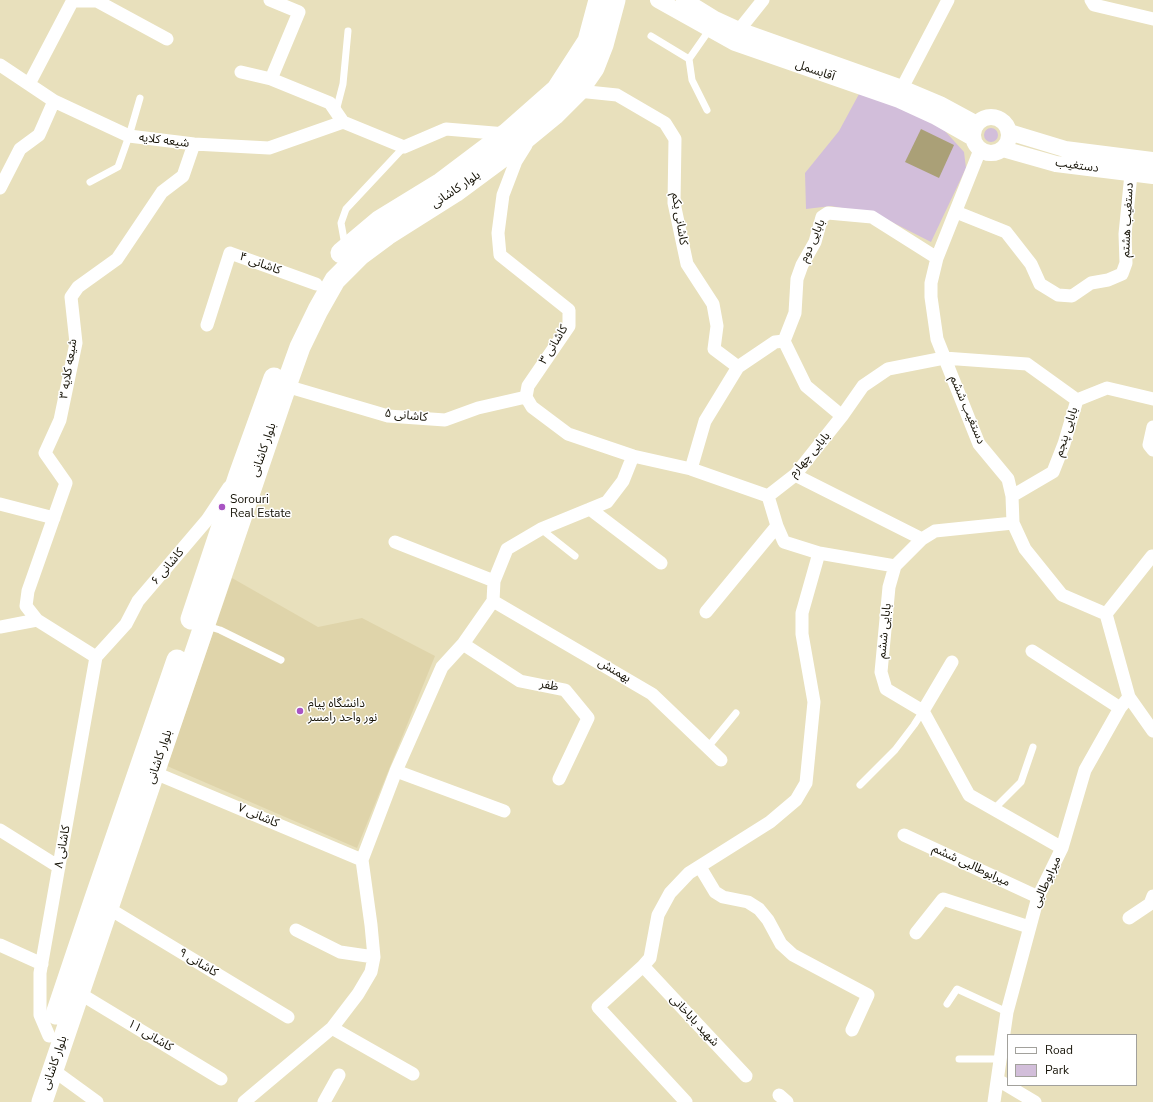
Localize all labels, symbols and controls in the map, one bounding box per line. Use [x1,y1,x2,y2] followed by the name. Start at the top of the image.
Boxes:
[793,58,837,84] street label: آقابسمل
[138,131,190,151] street label: شیعه کلایه
[1054,156,1100,176] street label: دستغیب
[429,168,483,212] street label: بلوار کاشانی
[1119,182,1137,258] street label: دستغیب هشتم
[668,192,690,246] street label: کاشانی یکم
[797,217,829,265] street label: بابایی دوم
[237,250,283,278] street label: کاشانی ۴
[536,323,572,367] street label: کاشانی ۳
[57,338,81,400] street label: شیعه کلایه ۳
[946,374,988,446] street label: دستغیب ششم
[1052,406,1082,458] street label: بابایی پنجم
[384,407,428,425] street label: کاشانی ۵
[248,421,280,479] street label: بلوار کاشانی
[786,429,834,481] street label: بابایی چهارم
[230,493,291,521] place label: Sorouri Real Estate
[217,502,227,512] marker: Sorouri Real Estate
[149,546,187,588] street label: کاشانی ۶
[875,603,895,659] street label: بابایی ششم
[595,656,633,686] street label: بهمنش
[538,677,560,695] street label: ظفر
[308,697,377,725] place label: دانشگاه پیام نور واحد رامسر
[295,706,305,716] marker: دانشگاه پیام نور واحد رامسر
[144,728,176,786] street label: بلوار کاشانی
[235,801,281,831] street label: کاشانی ۷
[52,824,74,870] street label: کاشانی ۸
[930,842,1012,890] street label: میرابوطالبی ششم
[1029,854,1065,910] street label: میرابوطالبی
[176,946,220,980] street label: کاشانی ۹
[666,992,722,1050] street label: شهید باباخانی
[125,1017,175,1055] street label: کاشانی ۱۱
[39,1034,71,1092] street label: بلوار کاشانی
[1007,1034,1137,1086] legend
[1045,1042,1073,1058] text: Road
[1045,1062,1069,1078] text: Park

